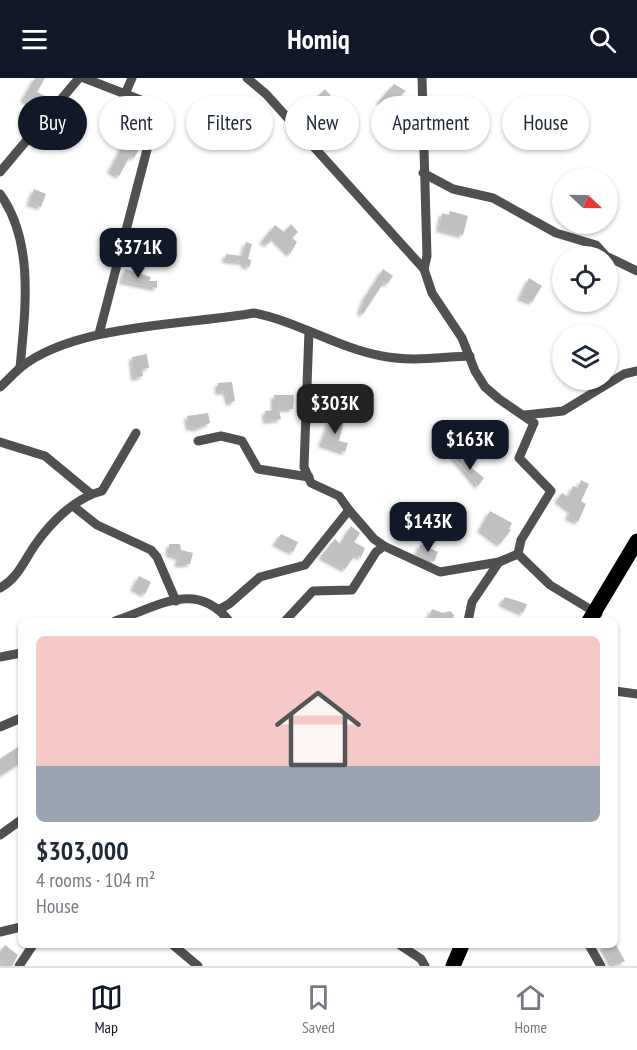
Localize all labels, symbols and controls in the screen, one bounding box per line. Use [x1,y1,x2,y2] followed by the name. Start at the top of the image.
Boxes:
[287,22,350,56] text: Homiq
[18,23,51,56] icon: menu
[586,23,619,56] icon: search
[18,96,87,150] chip: Buy
[99,96,174,150] chip: Rent
[186,96,273,150] chip: Filters
[285,96,359,150] chip: New
[371,96,490,150] chip: Apartment
[502,96,589,150] chip: House
[552,168,618,234] north arrow
[552,168,618,390] map controls
[96,228,180,279] pin: $371K
[114,234,162,260] text: $371K
[552,246,618,312] button: locate
[552,324,618,390] button: layers
[293,384,377,435] pin: $303K
[311,390,359,416] text: $303K
[428,420,512,471] pin: $163K
[446,426,494,452] text: $163K
[386,502,470,553] pin: $143K
[404,508,452,534] text: $143K
[264,675,372,783] icon: home
[36,834,129,867] text: $303,000
[36,867,155,893] text: 4 rooms · 104 m²
[36,893,79,919] text: House
[90,981,123,1037] tab: Map
[302,981,335,1037] tab: Saved
[514,981,547,1037] tab: Home

